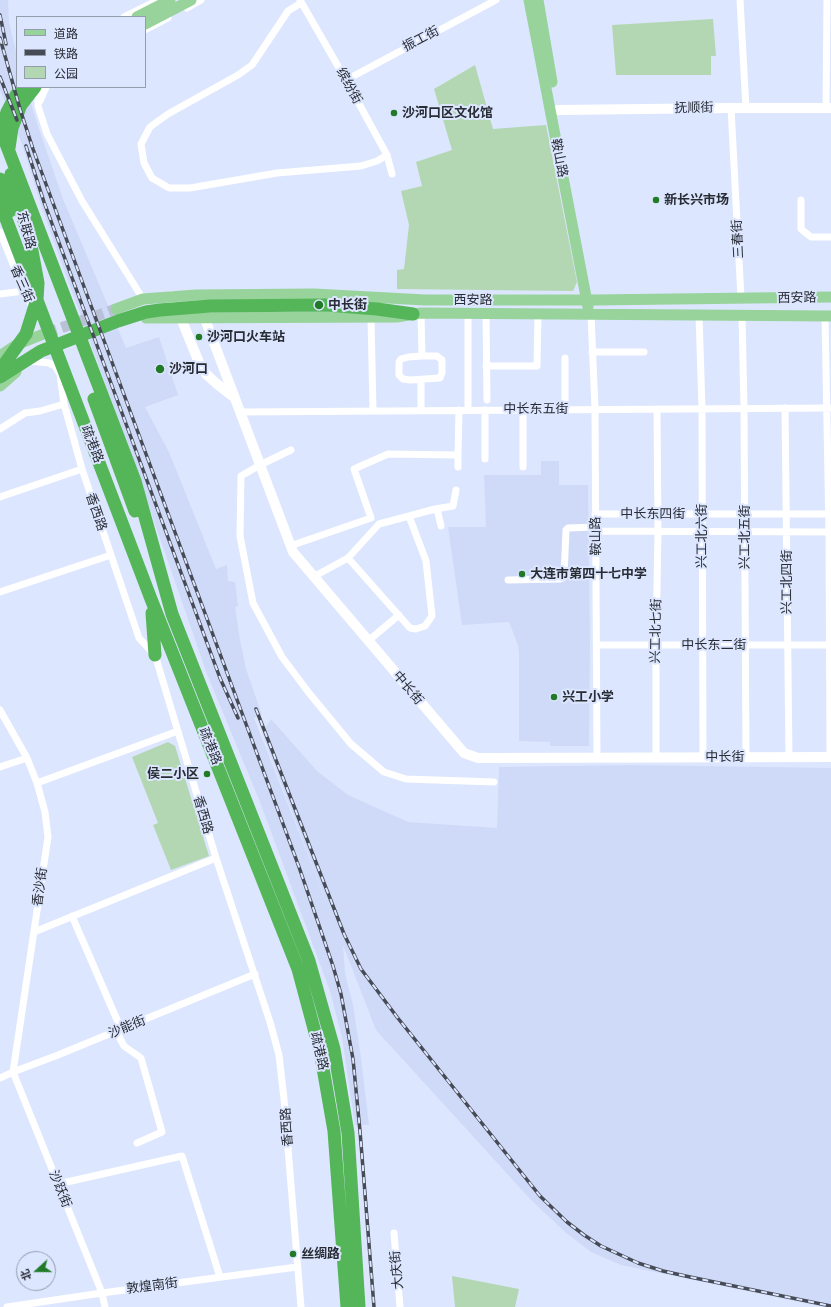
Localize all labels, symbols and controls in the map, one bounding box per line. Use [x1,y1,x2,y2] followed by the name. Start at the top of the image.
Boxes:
[16,16,146,88] legend
[400,23,442,55] street label: 振工街
[54,26,78,41] text: 道路
[54,46,78,61] text: 铁路
[333,65,365,107] street label: 缤纷街
[54,66,78,81] text: 公园
[674,100,714,116] street label: 抚顺街
[402,105,493,121] place label: 沙河口区文化馆
[389,108,399,118] marker: 沙河口区文化馆
[548,137,570,179] street label: 鞍山路
[664,192,729,208] place label: 新长兴市场
[651,195,661,205] marker: 新长兴市场
[13,209,39,251] street label: 东联路
[729,219,747,259] street label: 三春街
[7,263,37,305] street label: 香三街
[777,290,817,306] street label: 西安路
[454,292,492,308] street label: 西安路
[328,297,367,313] place label: 中长街
[313,299,325,311] marker: 中长街
[207,329,285,345] place label: 沙河口火车站
[194,332,204,342] marker: 沙河口火车站
[169,361,208,377] place label: 沙河口
[154,363,166,375] marker: 沙河口
[504,401,568,417] street label: 中长东五街
[78,423,106,465] street label: 疏港路
[82,491,110,533] street label: 香西路
[694,504,710,568] street label: 兴工北六街
[737,505,753,569] street label: 兴工北五街
[621,506,685,522] street label: 中长东四街
[588,516,604,556] street label: 鞍山路
[779,550,795,614] street label: 兴工北四街
[530,566,647,582] place label: 大连市第四十七中学
[517,569,527,579] marker: 大连市第四十七中学
[648,598,664,664] street label: 兴工北七街
[682,637,746,653] street label: 中长东二街
[389,668,427,708] street label: 中长街
[562,689,614,705] place label: 兴工小学
[549,692,559,702] marker: 兴工小学
[195,725,225,767] street label: 疏港路
[706,749,744,765] street label: 中长街
[147,766,199,782] place label: 侯二小区
[202,769,212,779] marker: 侯二小区
[190,794,216,836] street label: 香西路
[30,867,50,907] street label: 香沙街
[106,1012,148,1042] street label: 沙能街
[307,1030,331,1072] street label: 疏港路
[278,1107,296,1147] street label: 香西路
[45,1168,75,1210] street label: 沙跃街
[301,1246,340,1262] place label: 丝绸路
[288,1249,298,1259] marker: 丝绸路
[388,1250,406,1290] street label: 大庆街
[16,1251,56,1291] north arrow
[17,1267,34,1283] text: 北
[125,1275,179,1297] street label: 敦煌南街

